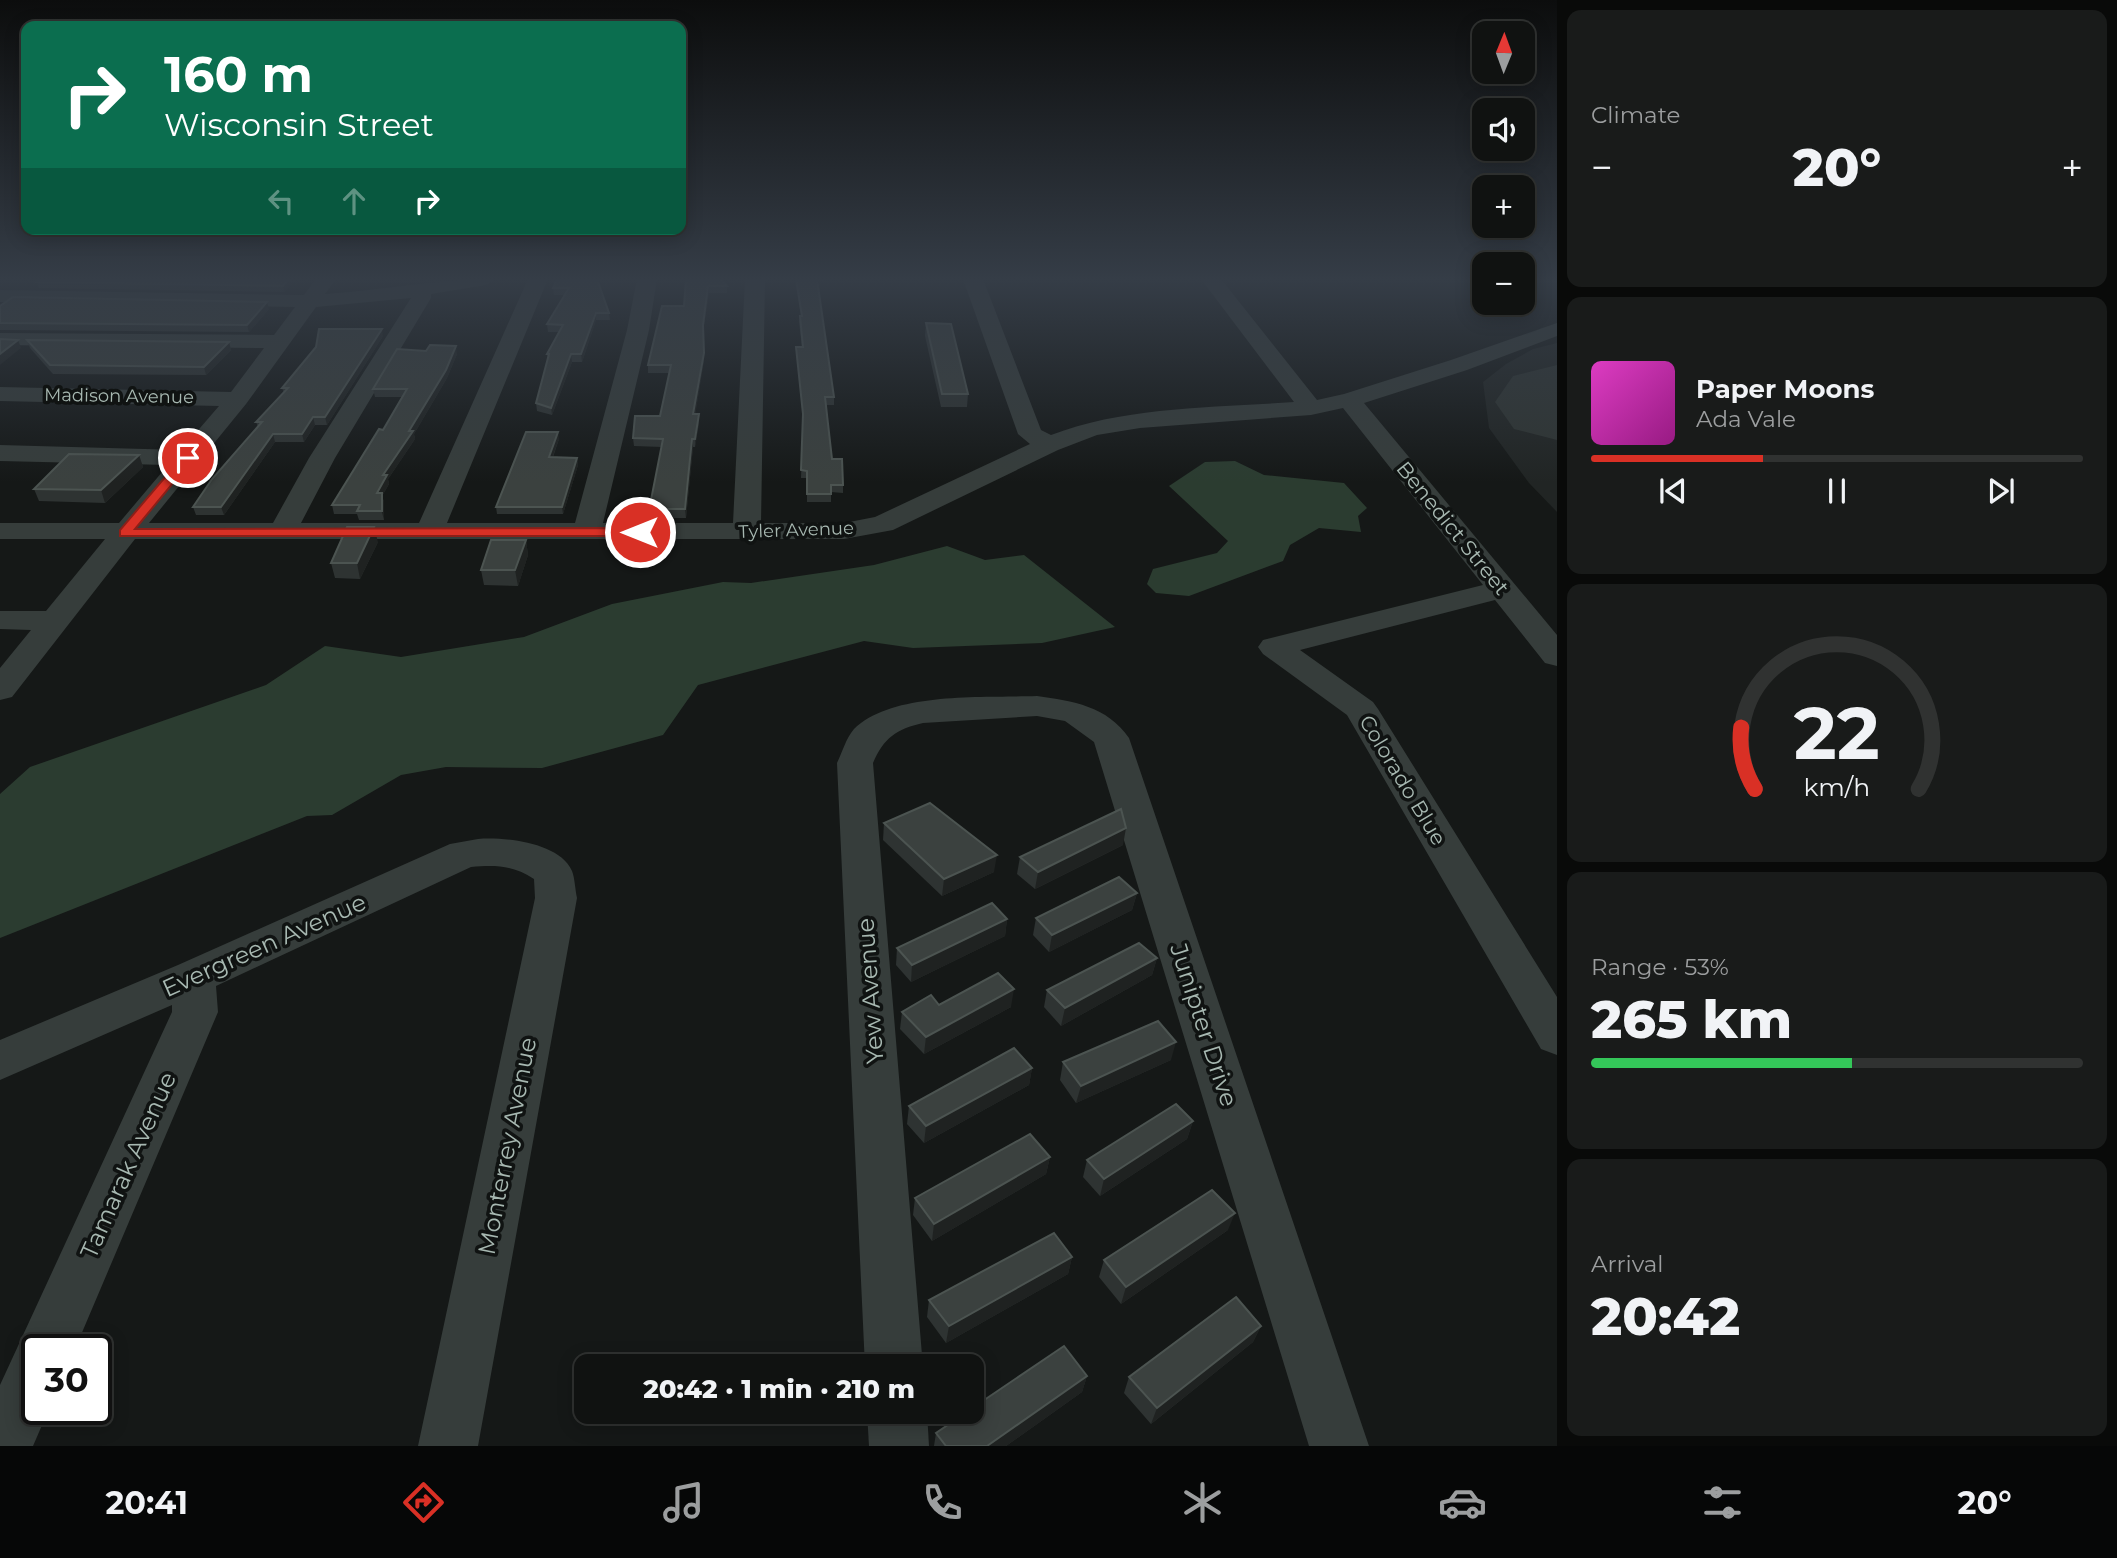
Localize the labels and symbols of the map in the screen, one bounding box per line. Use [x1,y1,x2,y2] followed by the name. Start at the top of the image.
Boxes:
[1472,21,1535,84] north arrow
[44,384,194,408] street label: Madison Avenue
[158,428,218,488] pin
[1391,456,1515,600] street label: Benedict Street
[603,495,677,569] position arrow
[738,517,854,543] street label: Tyler Avenue
[1354,710,1452,850] street label: Colorado Blue
[158,887,370,1003] street label: Evergreen Avenue
[850,917,890,1065] street label: Yew Avenue
[1164,939,1244,1110] street label: Junipter Drive
[472,1035,542,1257] street label: Monterrey Avenue
[74,1067,182,1263] street label: Tamarak Avenue
[21,1334,112,1425] speed limit sign: 30

